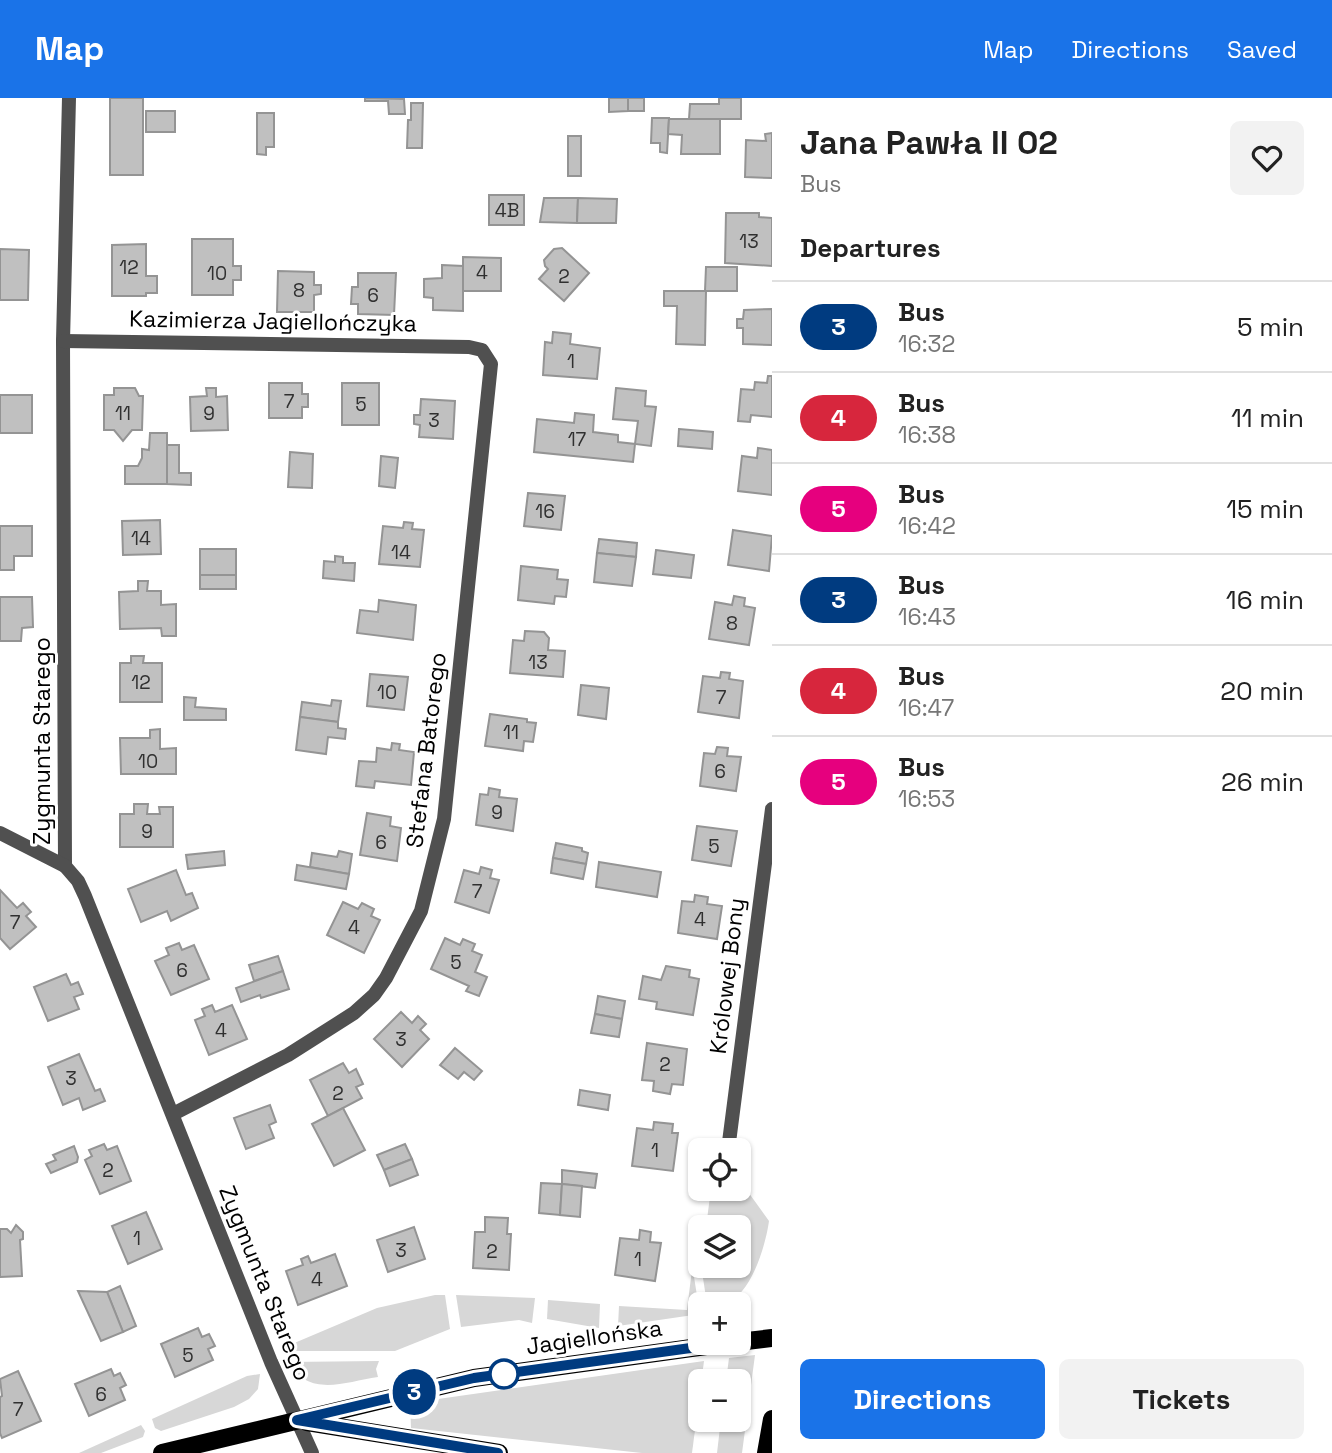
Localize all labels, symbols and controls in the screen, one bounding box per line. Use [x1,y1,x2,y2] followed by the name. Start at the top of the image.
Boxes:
[35,28,104,70] text: Map
[983,34,1033,65] text: Map
[1071,34,1189,65] text: Directions
[1227,34,1297,65] text: Saved
[1230,121,1304,195] button: heart
[800,122,1058,164] text: Jana Pawła II 02
[800,169,841,199] text: Bus
[495,198,519,223] house number: 4B
[739,229,759,254] house number: 13
[800,231,941,265] text: Departures
[119,255,139,280] house number: 12
[476,260,488,285] house number: 4
[207,261,227,286] house number: 10
[558,264,570,289] house number: 2
[293,278,305,303] house number: 8
[367,283,379,308] house number: 6
[898,295,945,329] text: Bus
[129,303,417,339] street label: Kazimierza Jagiellończyka
[1237,310,1304,344] text: 5 min
[831,311,846,342] text: 3
[898,329,955,359] text: 16:32
[567,349,575,374] house number: 1
[898,386,945,420] text: Bus
[284,389,295,414] house number: 7
[355,392,367,417] house number: 5
[115,401,131,426] house number: 11
[203,401,215,426] house number: 9
[1231,401,1304,435] text: 11 min
[831,402,846,433] text: 4
[428,408,440,433] house number: 3
[898,420,956,450] text: 16:38
[568,427,587,452] house number: 17
[898,477,945,511] text: Bus
[1226,492,1304,526] text: 15 min
[831,493,846,524] text: 5
[535,499,555,524] house number: 16
[898,511,956,541] text: 16:42
[131,526,151,551] house number: 14
[391,540,411,565] house number: 14
[898,568,945,602] text: Bus
[1226,583,1304,617] text: 16 min
[831,584,846,615] text: 3
[898,602,956,632] text: 16:43
[726,611,738,636] house number: 8
[27,637,57,845] street label: Zygmunta Starego
[528,650,548,675] house number: 13
[399,651,453,849] street label: Stefana Batorego
[898,659,945,693] text: Bus
[131,670,151,695] house number: 12
[1220,674,1304,708] text: 20 min
[831,675,846,706] text: 4
[377,680,397,705] house number: 10
[716,685,727,710] house number: 7
[898,693,954,723] text: 16:47
[503,720,519,745] house number: 11
[138,749,158,774] house number: 10
[898,750,945,784] text: Bus
[714,759,726,784] house number: 6
[1221,765,1304,799] text: 26 min
[831,766,846,797] text: 5
[898,784,955,814] text: 16:53
[491,800,503,825] house number: 9
[141,819,153,844] house number: 9
[375,830,387,855] house number: 6
[708,834,720,859] house number: 5
[472,879,483,904] house number: 7
[703,896,751,1056] street label: Królowej Bony
[694,907,706,932] house number: 4
[10,910,21,935] house number: 7
[348,915,360,940] house number: 4
[450,950,462,975] house number: 5
[176,958,188,983] house number: 6
[215,1018,227,1043] house number: 4
[395,1027,407,1052] house number: 3
[659,1052,671,1077] house number: 2
[65,1066,77,1091] house number: 3
[332,1081,344,1106] house number: 2
[651,1138,659,1163] house number: 1
[688,1138,751,1432] map controls
[688,1138,751,1201] button: locate
[102,1158,114,1183] house number: 2
[212,1181,318,1385] street label: Zygmunta Starego
[688,1215,751,1278] button: layers
[133,1226,141,1251] house number: 1
[395,1238,407,1263] house number: 3
[486,1239,498,1264] house number: 2
[634,1247,642,1272] house number: 1
[311,1267,323,1292] house number: 4
[688,1292,751,1355] button: +
[524,1313,664,1361] street label: Jagiellońska
[182,1343,194,1368] house number: 5
[489,1359,519,1389] unlabelled marker
[800,1359,1045,1439] button: Directions
[1059,1359,1304,1439] button: Tickets
[391,1369,437,1415] line badge: 3
[688,1369,751,1432] button: −
[407,1376,421,1407] text: 3
[95,1382,107,1407] house number: 6
[13,1397,24,1422] house number: 7

